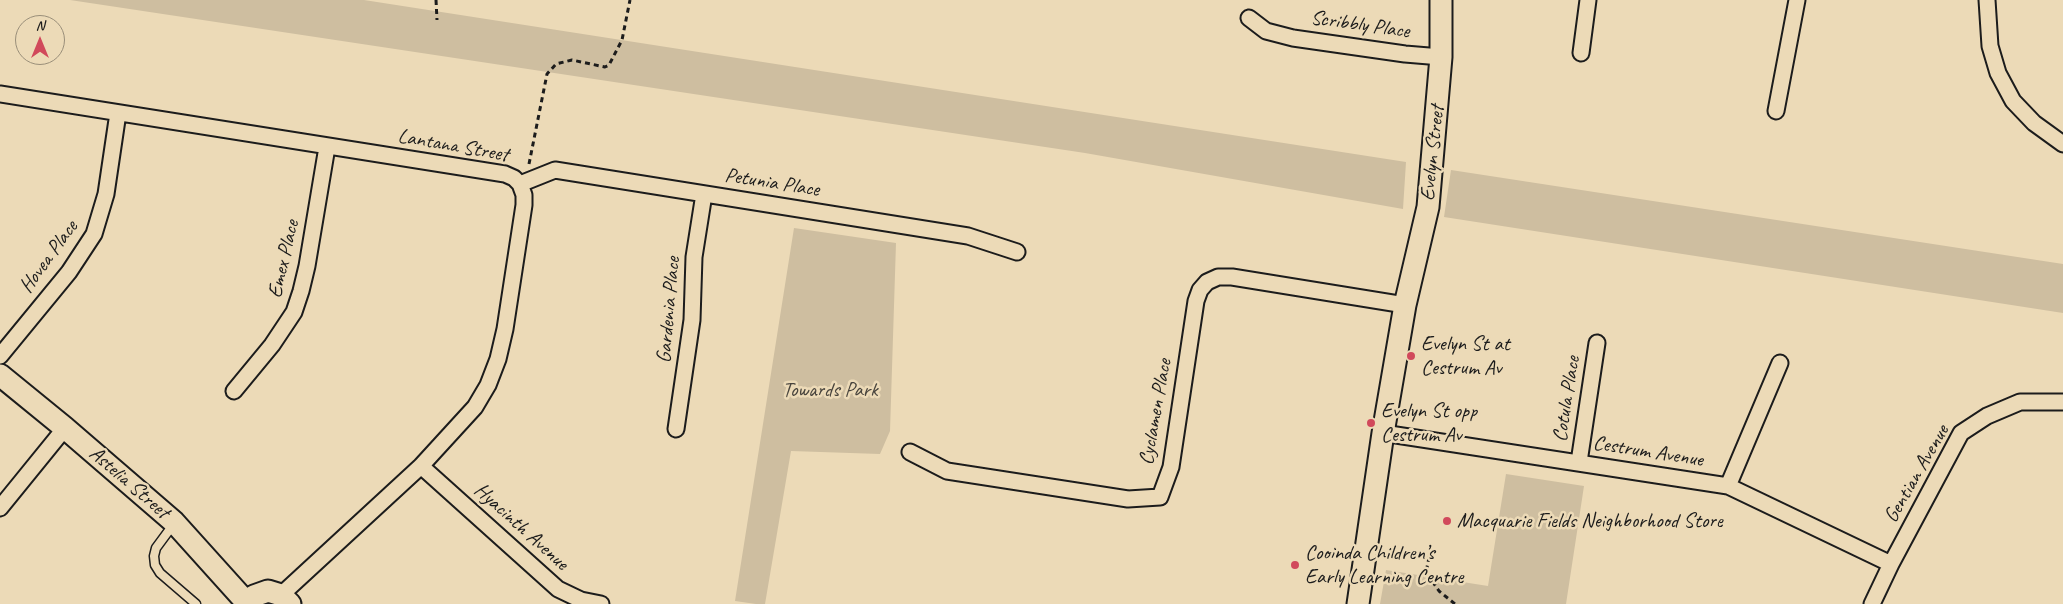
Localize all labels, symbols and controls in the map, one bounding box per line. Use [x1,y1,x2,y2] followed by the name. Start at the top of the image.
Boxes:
[1309,6,1411,44] street label: Scribbly Place
[15,15,65,65] north arrow
[36,17,44,34] text: N
[1415,104,1451,202] street label: Evelyn Street
[396,124,510,168] street label: Lantana Street
[723,163,821,203] street label: Petunia Place
[14,216,84,298] street label: Hovea Place
[263,218,305,300] street label: Emex Place
[652,256,686,364] street label: Gardenia Place
[1421,331,1510,381] place label: Evelyn St at Cestrum Av
[1405,350,1417,362] marker: Evelyn St at Cestrum Av
[1548,354,1586,444] street label: Cotula Place
[1134,357,1178,467] street label: Cyclamen Place
[782,377,878,403] park label: Towards Park
[1381,398,1477,448] place label: Evelyn St opp Cestrum Av
[1365,417,1377,429] marker: Evelyn St opp Cestrum Av
[1879,421,1955,527] street label: Gentian Avenue
[1591,431,1705,473] street label: Cestrum Avenue
[84,441,174,525] street label: Astelia Street
[468,478,574,576] street label: Hyacinth Avenue
[1457,508,1723,534] place label: Macquarie Fields Neighborhood Store
[1441,515,1453,527] marker: Macquarie Fields Neighborhood Store
[1305,540,1463,590] place label: Cooinda Children’s Early Learning Centre
[1289,559,1301,571] marker: Cooinda Children’s Early Learning Centre

